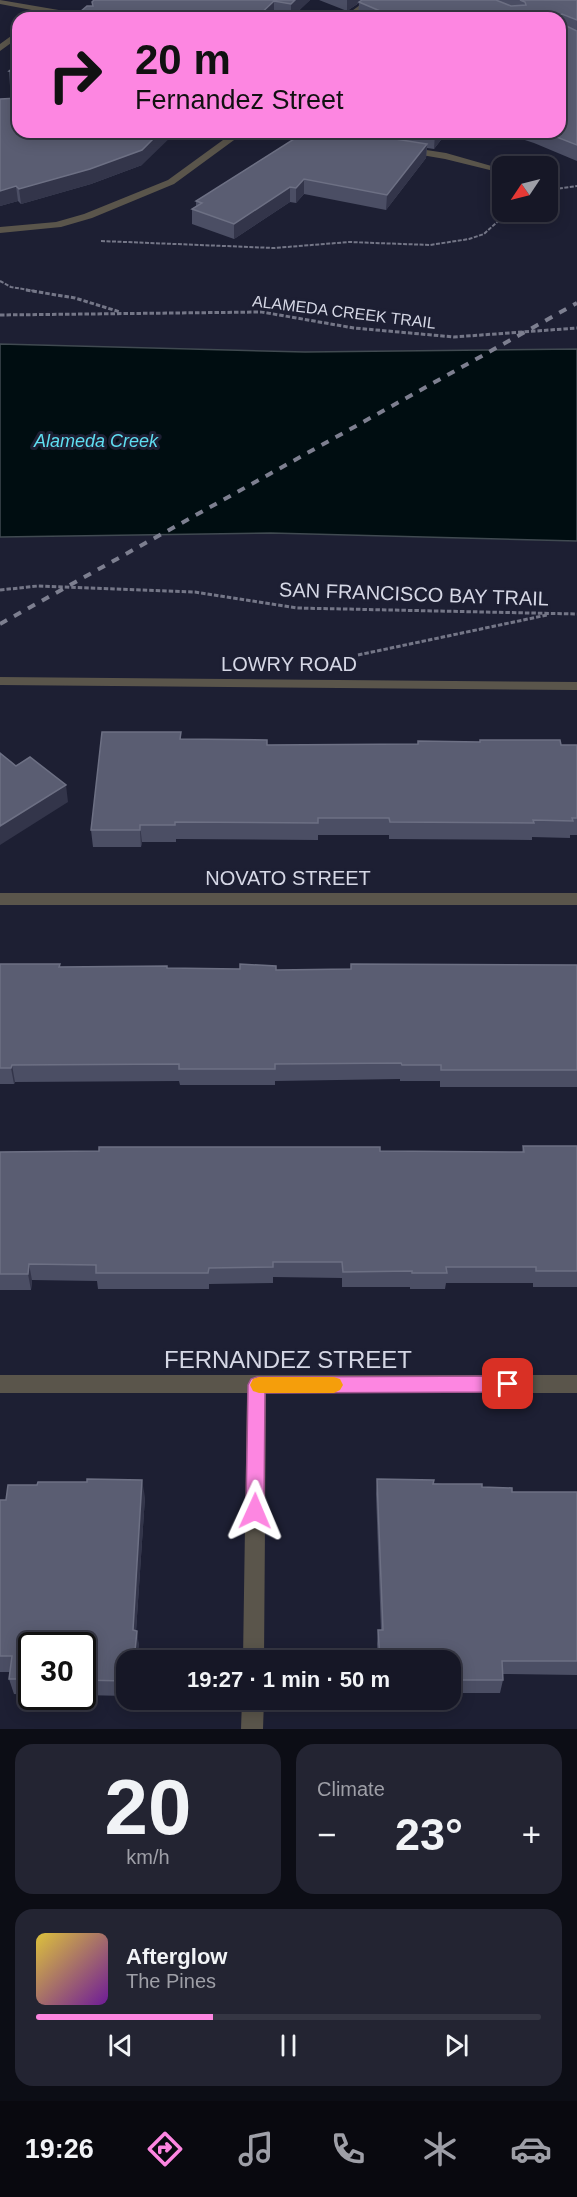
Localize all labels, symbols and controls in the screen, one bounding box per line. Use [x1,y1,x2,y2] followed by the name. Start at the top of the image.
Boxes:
[36,36,114,114] icon: right
[135,36,231,83] text: 20 m
[135,85,344,115] text: Fernandez Street
[492,156,558,222] north arrow
[492,156,558,222] map controls
[251,292,437,332] street label: ALAMEDA CREEK TRAIL
[33,431,159,451] water label: Alameda Creek
[279,578,549,610] street label: SAN FRANCISCO BAY TRAIL
[221,653,357,675] street label: LOWRY ROAD
[205,867,371,889] street label: NOVATO STREET
[164,1346,412,1373] street label: FERNANDEZ STREET
[482,1358,533,1409] pin
[491,1367,524,1400] icon: arrive
[223,1479,287,1543] position arrow
[18,1632,96,1710] speed limit sign: 30
[187,1667,390,1692] text: 19:27 · 1 min · 50 m
[105,1763,191,1851] text: 20
[317,1778,385,1800] text: Climate
[395,1809,463,1860] text: 23°
[317,1816,336,1853] text: −
[522,1816,541,1853] text: +
[126,1846,170,1868] text: km/h
[126,1944,227,1969] text: Afterglow
[126,1970,216,1992] text: The Pines
[104,2029,137,2062] icon: previous
[272,2029,305,2062] icon: pause
[440,2029,473,2062] icon: next
[144,2128,186,2170] icon: directions
[235,2128,277,2170] icon: music
[327,2128,369,2170] icon: phone
[419,2128,461,2170] icon: climate
[510,2128,552,2170] icon: car
[25,2134,94,2164] text: 19:26

